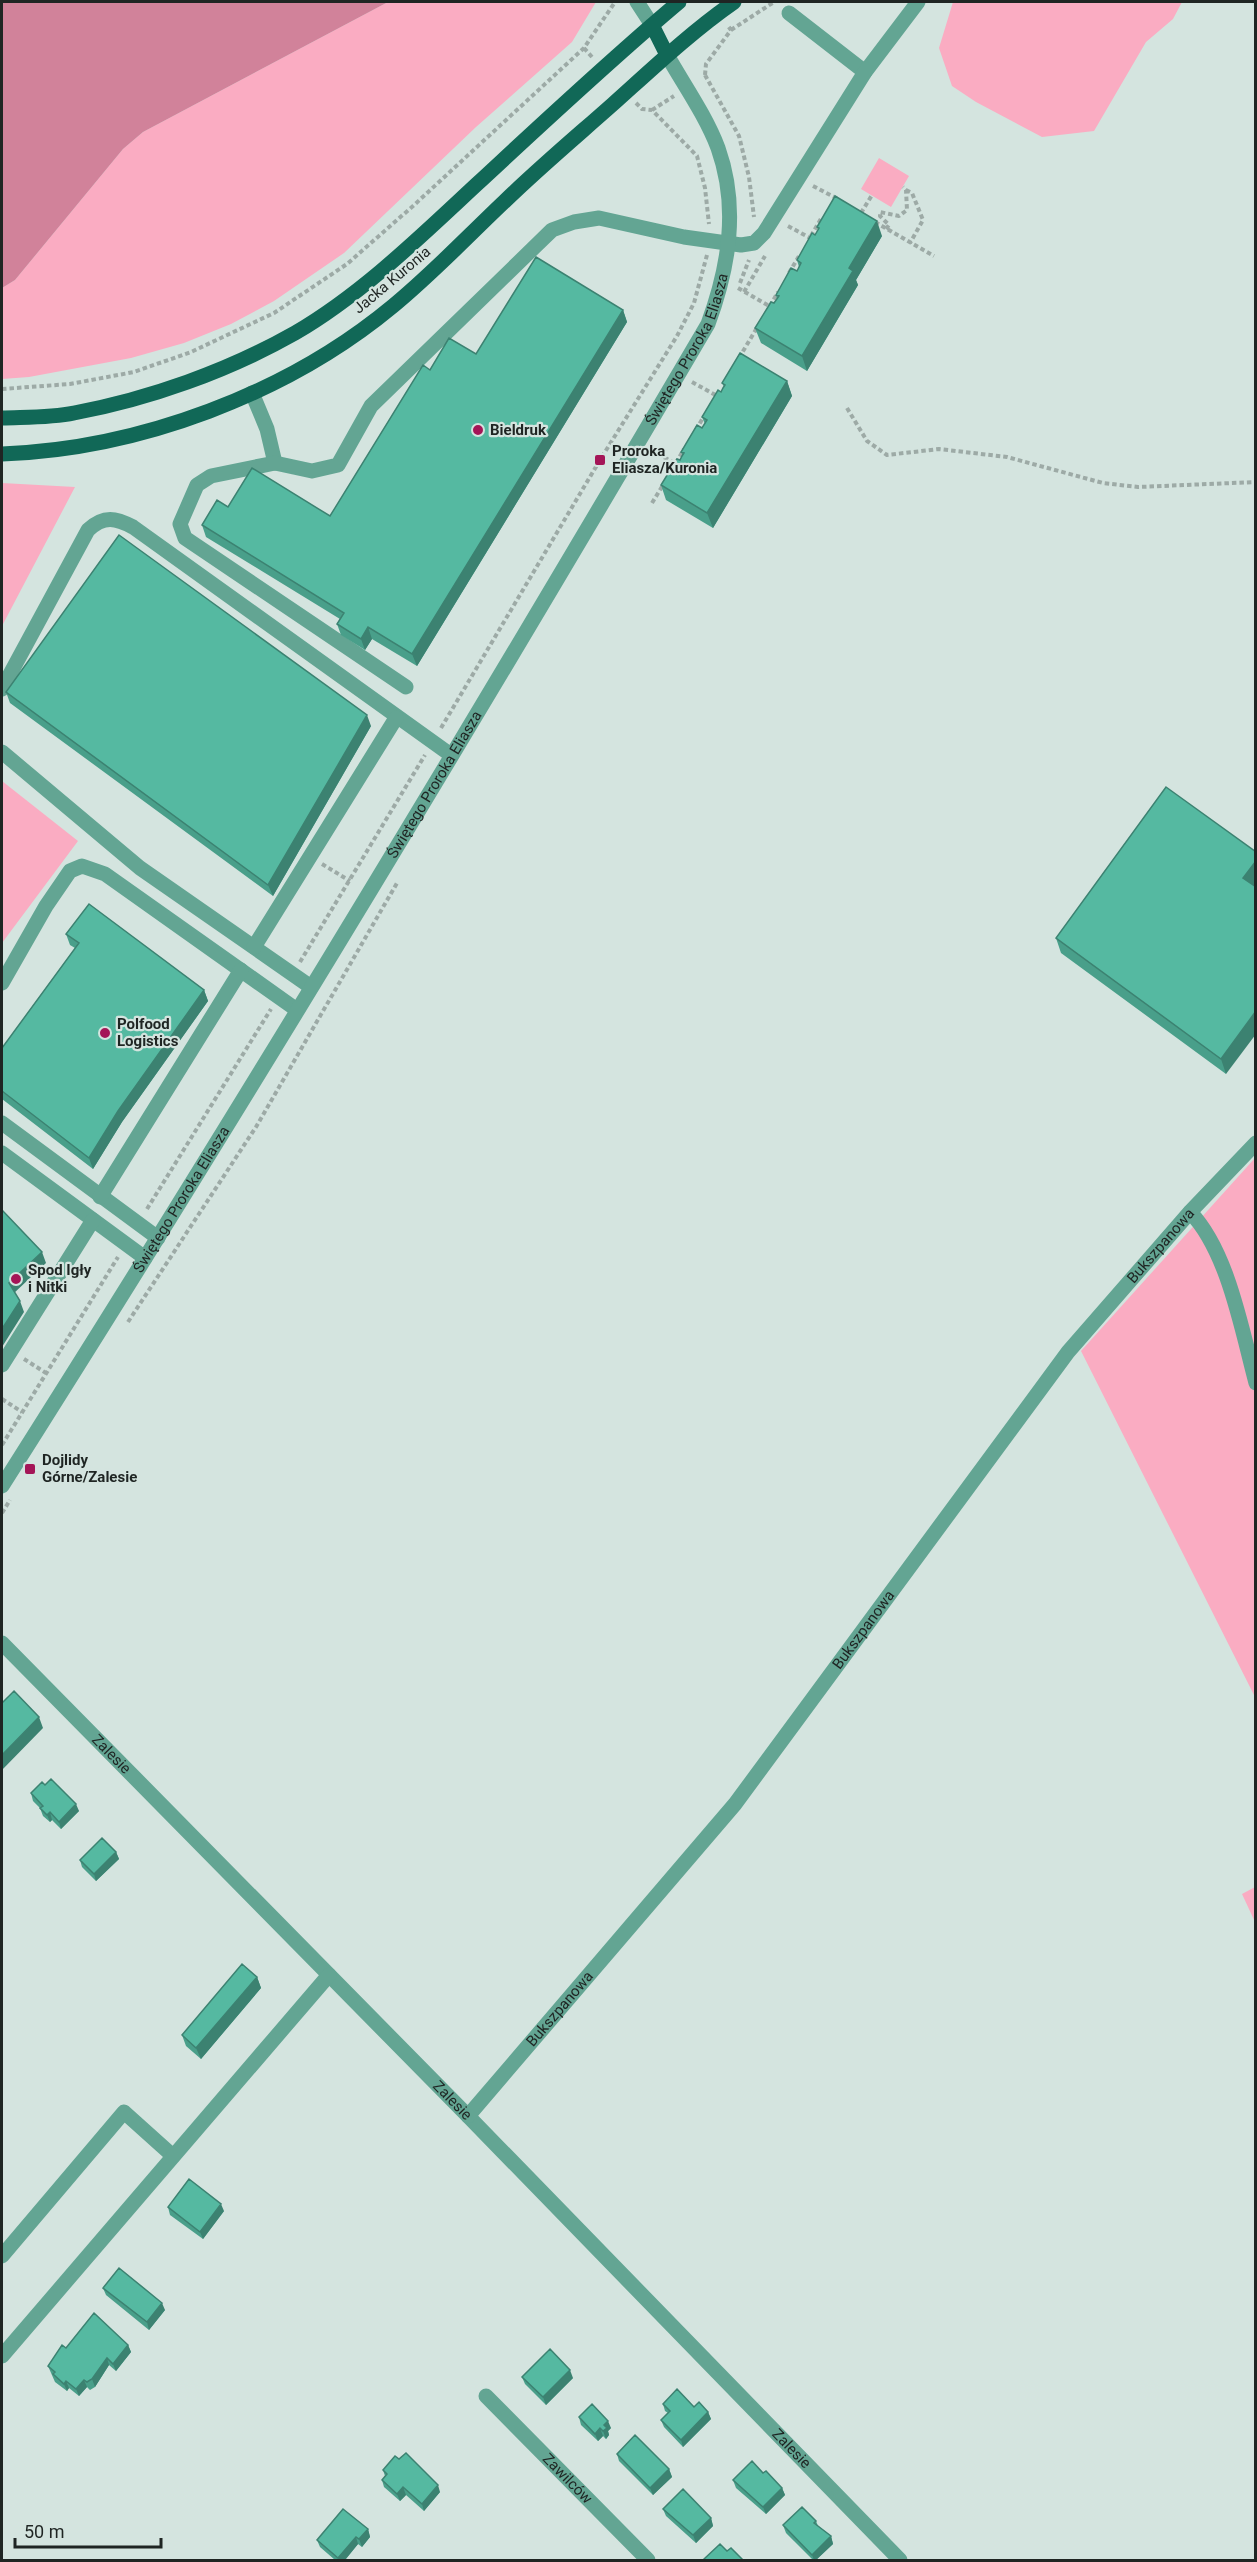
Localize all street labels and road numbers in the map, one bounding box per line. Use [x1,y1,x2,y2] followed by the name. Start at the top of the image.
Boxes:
[350,243,434,317] street label: Jacka Kuronia
[641,271,732,429] street label: Świętego Proroka Eliasza
[383,708,486,862] street label: Świętego Proroka Eliasza
[129,1123,233,1276] street label: Świętego Proroka Eliasza
[1123,1205,1198,1287] street label: Bukszpanowa
[828,1587,898,1673] street label: Bukszpanowa
[88,1731,135,1778] street label: Zalesie
[522,1968,597,2050] street label: Bukszpanowa
[429,2077,476,2124] street label: Zalesie
[768,2425,815,2472] street label: Zalesie
[539,2450,596,2507] street label: Zawilców

